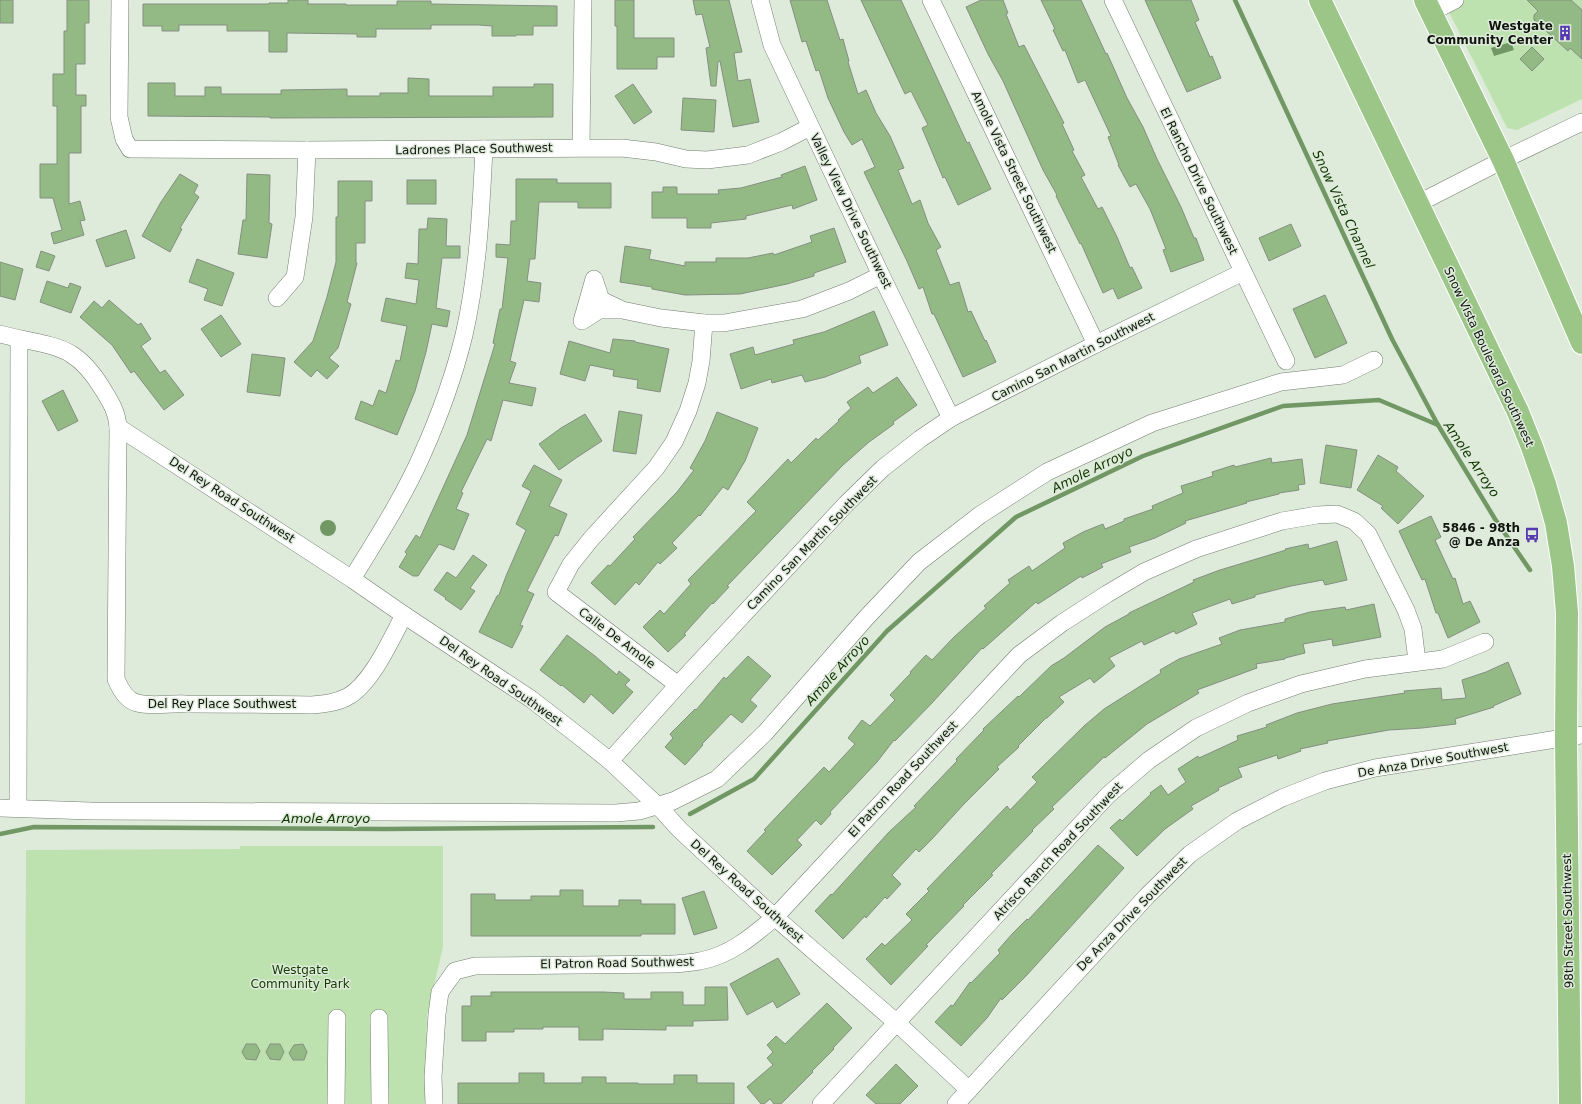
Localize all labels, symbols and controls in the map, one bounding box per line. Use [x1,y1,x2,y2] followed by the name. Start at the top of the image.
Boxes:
[1427,19,1553,47] place label: Westgate Community Center
[1556,24,1574,42] building icon: Westgate Community Center
[969,89,1060,256] street label: Amole Vista Street Southwest
[1157,105,1241,257] street label: El Rancho Drive Southwest
[807,131,895,291] street label: Valley View Drive Southwest
[395,141,553,157] street label: Ladrones Place Southwest
[1309,148,1378,271] water label: Snow Vista Channel
[1441,265,1537,450] street label: Snow Vista Boulevard Southwest
[989,310,1157,404] street label: Camino San Martin Southwest
[1440,418,1503,500] water label: Amole Arroyo
[1048,443,1135,496] water label: Amole Arroyo
[167,454,298,546] street label: Del Rey Road Southwest
[744,473,880,613] street label: Camino San Martin Southwest
[1442,521,1520,549] place label: 5846 - 98th @ De Anza
[1523,526,1541,544] bus stop icon: 5846 - 98th @ De Anza
[576,605,658,671] street label: Calle De Amole
[802,632,873,709] water label: Amole Arroyo
[437,633,565,729] street label: Del Rey Road Southwest
[148,697,297,711] street label: Del Rey Place Southwest
[845,718,961,840] street label: El Patron Road Southwest
[1357,740,1510,780] street label: De Anza Drive Southwest
[990,779,1126,923] street label: Atrisco Ranch Road Southwest
[281,811,370,826] water label: Amole Arroyo
[688,837,806,946] street label: Del Rey Road Southwest
[1560,853,1576,988] street label: 98th Street Southwest
[1074,854,1190,974] street label: De Anza Drive Southwest
[540,955,694,971] street label: El Patron Road Southwest
[250,963,350,991] park label: Westgate Community Park

